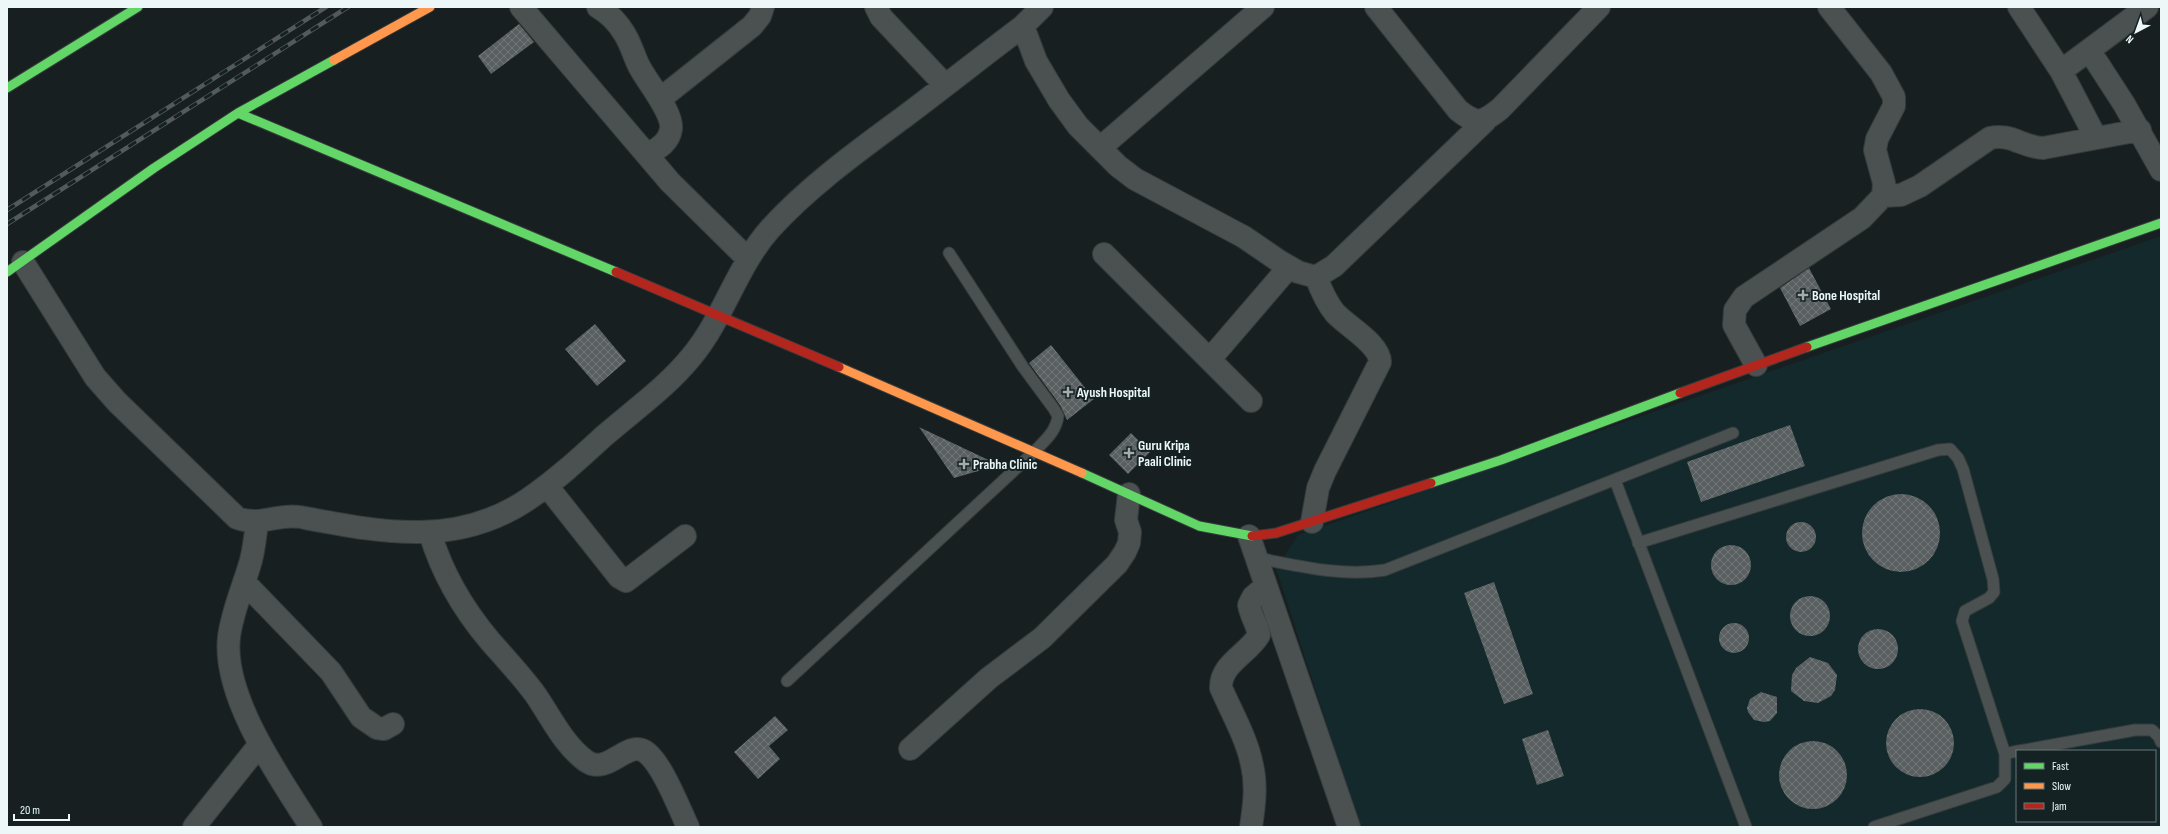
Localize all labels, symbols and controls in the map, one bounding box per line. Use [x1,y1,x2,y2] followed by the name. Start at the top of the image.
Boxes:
[2116,12,2156,52] north arrow
[2123,32,2136,46] text: N
[1812,287,1880,304] place label: Bone Hospital
[1797,289,1809,301] marker: Bone Hospital
[1076,384,1150,401] place label: Ayush Hospital
[1062,386,1074,398] marker: Ayush Hospital
[1138,437,1192,470] place label: Guru Kripa Paali Clinic
[1123,447,1135,459] marker: Guru Kripa Paali Clinic
[973,456,1037,473] place label: Prabha Clinic
[958,458,970,470] marker: Prabha Clinic
[2016,750,2156,822] legend
[2052,759,2069,774] text: Fast
[2052,779,2071,794] text: Slow
[14,796,69,822] scale bar
[2051,799,2067,814] text: Jam
[20,803,40,818] text: 20 m

